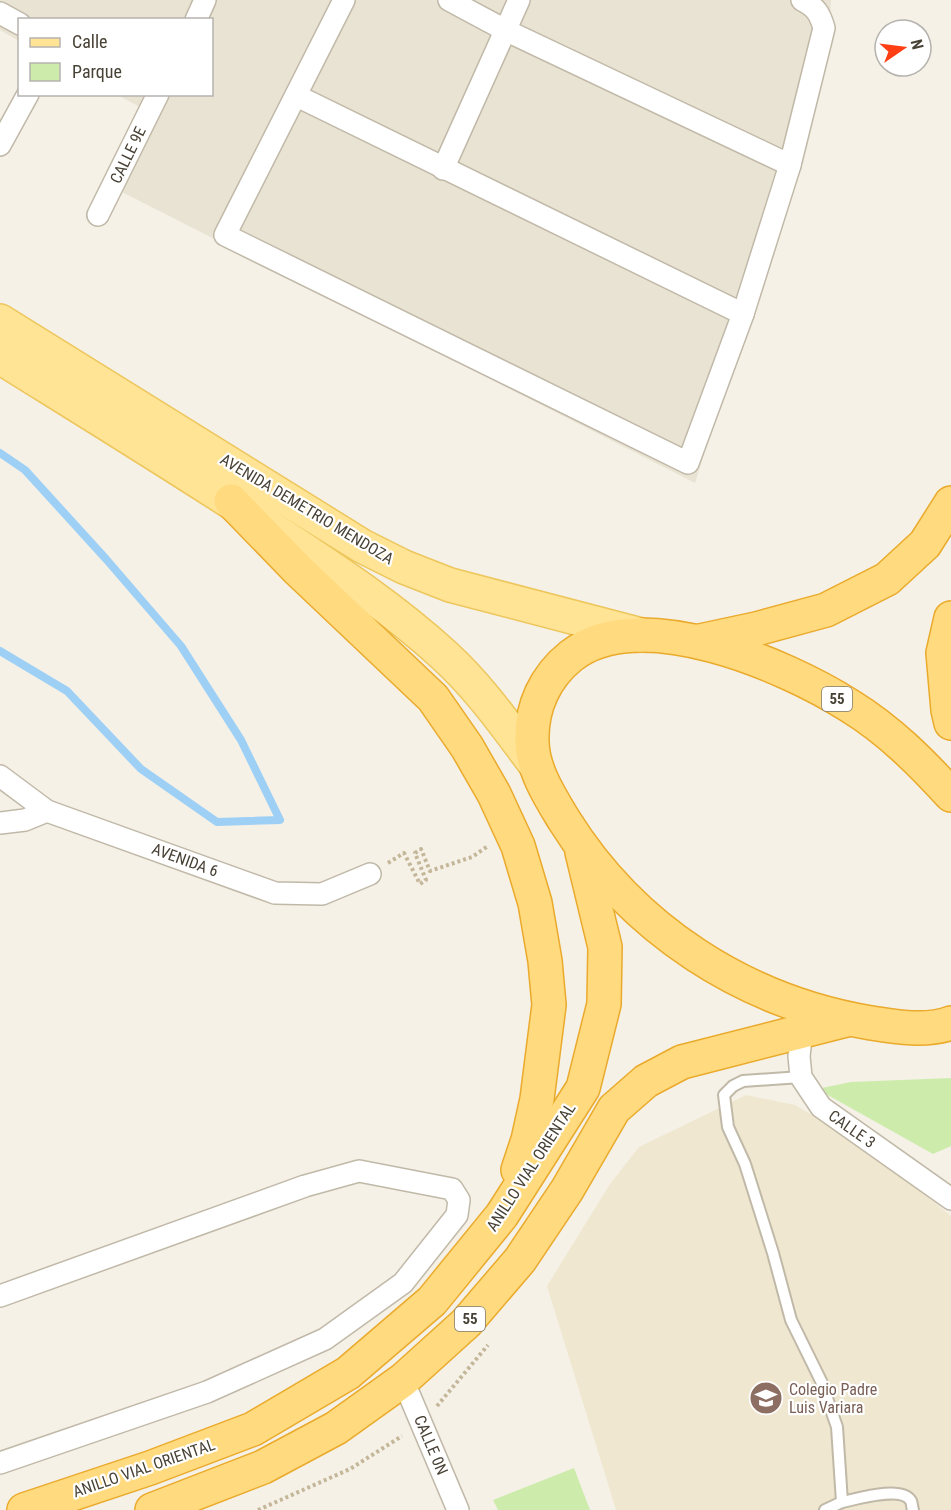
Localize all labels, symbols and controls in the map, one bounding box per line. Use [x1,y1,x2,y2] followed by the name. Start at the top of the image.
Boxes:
[18,18,213,96] legend
[873,18,933,78] north arrow
[72,31,108,52] text: Calle
[907,37,927,52] text: N
[72,61,122,82] text: Parque
[106,123,150,187] street label: CALLE 9E
[217,450,397,568] street label: AVENIDA DEMETRIO MENDOZA
[822,687,852,711] road number: 55
[149,839,221,881] street label: AVENIDA 6
[482,1099,580,1235] street label: ANILLO VIAL ORIENTAL
[825,1106,879,1152] street label: CALLE 3
[455,1307,485,1331] road number: 55
[748,1380,784,1416] school or university icon: Colegio Padre Luis Variara
[789,1380,877,1417] place label: Colegio Padre Luis Variara
[410,1412,452,1478] street label: CALLE 0N
[70,1435,218,1501] street label: ANILLO VIAL ORIENTAL

